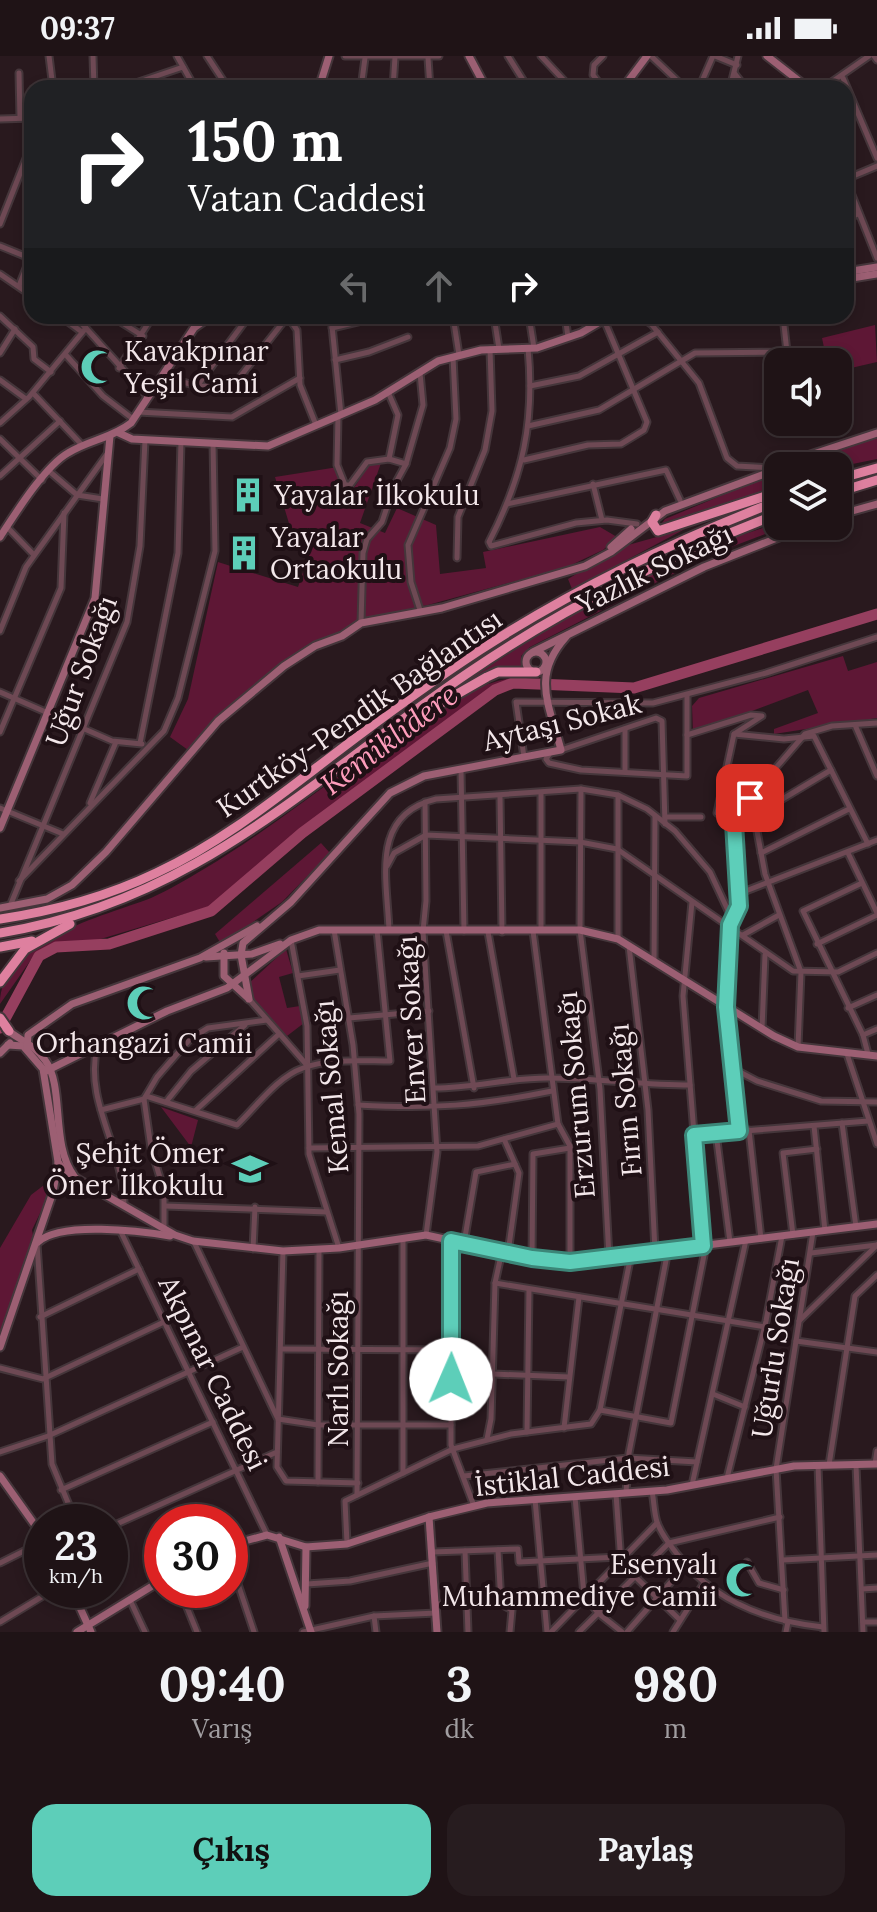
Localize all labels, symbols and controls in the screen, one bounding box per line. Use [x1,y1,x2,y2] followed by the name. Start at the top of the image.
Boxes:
[40,9,115,47] text: 09:37
[188,105,343,176] text: 150 m
[56,112,160,216] icon: right
[188,175,426,221] text: Vatan Caddesi
[333,264,377,308] icon: left
[417,264,461,308] icon: ahead
[501,264,545,308] icon: right
[123,333,269,401] place label: Kavakpınar Yeşil Cami
[79,348,117,386] mosque icon: Kavakpınar Yeşil Cami
[764,348,852,540] map controls
[764,348,852,436] button: sound
[764,452,852,540] button: layers
[229,476,267,514] building icon: Yayalar İlkokulu
[273,477,480,513] place label: Yayalar İlkokulu
[569,516,738,623] street label: Yazlık Sokağı
[269,519,402,587] place label: Yayalar Ortaokulu
[225,534,263,572] building icon: Yayalar Ortaokulu
[37,591,125,751] street label: Uğur Sokağı
[209,601,509,825] street label: Kurtköy-Pendik Bağlantısı
[313,675,465,803] water label: Kemiklidere
[478,685,645,759] street label: Aytaşı Sokak
[716,764,784,832] pin
[728,776,772,820] icon: arrive
[389,935,433,1105] street label: Enver Sokağı
[125,984,163,1022] mosque icon: Orhangazi Camii
[549,990,603,1200] street label: Erzurum Sokağı
[305,999,357,1175] street label: Kemal Sokağı
[600,1022,650,1178] street label: Fırın Sokağı
[36,1025,252,1061] place label: Orhangazi Camii
[46,1135,224,1203] place label: Şehit Ömer Öner İlkokulu
[231,1150,269,1188] school or university icon: Şehit Ömer Öner İlkokulu
[743,1255,807,1441] street label: Uğurlu Sokağı
[150,1269,276,1476] street label: Akpınar Caddesi
[320,1291,356,1447] street label: Narlı Sokağı
[409,1337,493,1421] position arrow
[472,1448,672,1504] street label: İstiklal Caddesi
[144,1504,248,1608] speed limit sign: 30
[54,1520,98,1571] text: 23
[442,1546,717,1614] place label: Esenyalı Muhammediye Camii
[724,1561,762,1599] mosque icon: Esenyalı Muhammediye Camii
[49,1563,103,1588] text: km/h
[159,1653,286,1714] text: 09:40
[446,1653,473,1714] text: 3
[633,1653,718,1714] text: 980
[192,1712,252,1745] text: Varış
[444,1712,474,1745] text: dk
[664,1712,687,1745] text: m
[32,1804,431,1896] button: Çıkış
[447,1804,845,1896] button: Paylaş

